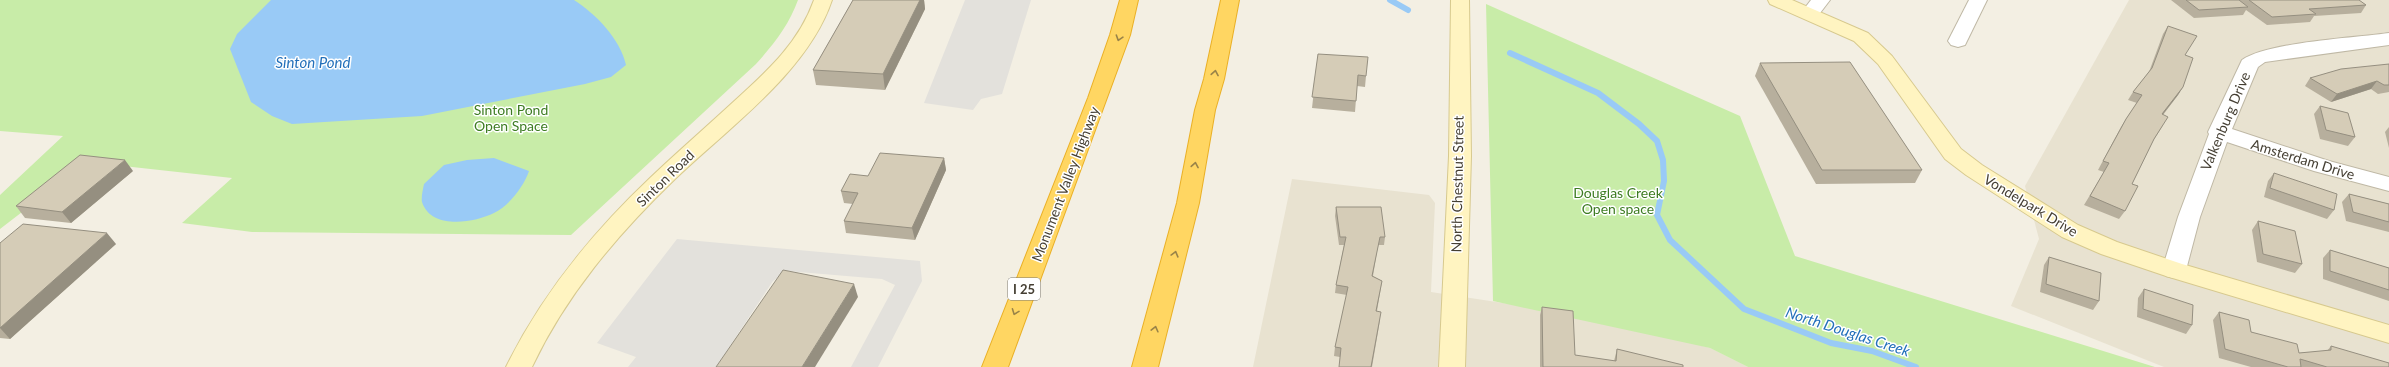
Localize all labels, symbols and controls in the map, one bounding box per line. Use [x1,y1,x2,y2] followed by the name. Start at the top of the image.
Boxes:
[1115,34,1124,41] one-way arrow
[276,53,351,71] water label: Sinton Pond
[2197,69,2253,173] street label: Valkenburg Drive
[1210,70,1219,76] one-way arrow
[474,101,548,134] park label: Sinton Pond Open Space
[1028,103,1103,264] street label: Monument Valley Highway
[1447,116,1467,252] street label: North Chestnut Street
[2249,135,2357,183] street label: Amsterdam Drive
[632,146,698,210] street label: Sinton Road
[1190,162,1199,168] one-way arrow
[1981,170,2081,240] street label: Vondelpark Drive
[1573,184,1664,217] park label: Douglas Creek Open space
[1170,251,1178,257] one-way arrow
[1008,278,1040,300] road number: I 25
[1784,302,1913,360] water label: North Douglas Creek
[1012,309,1020,316] one-way arrow
[1150,326,1159,333] one-way arrow

